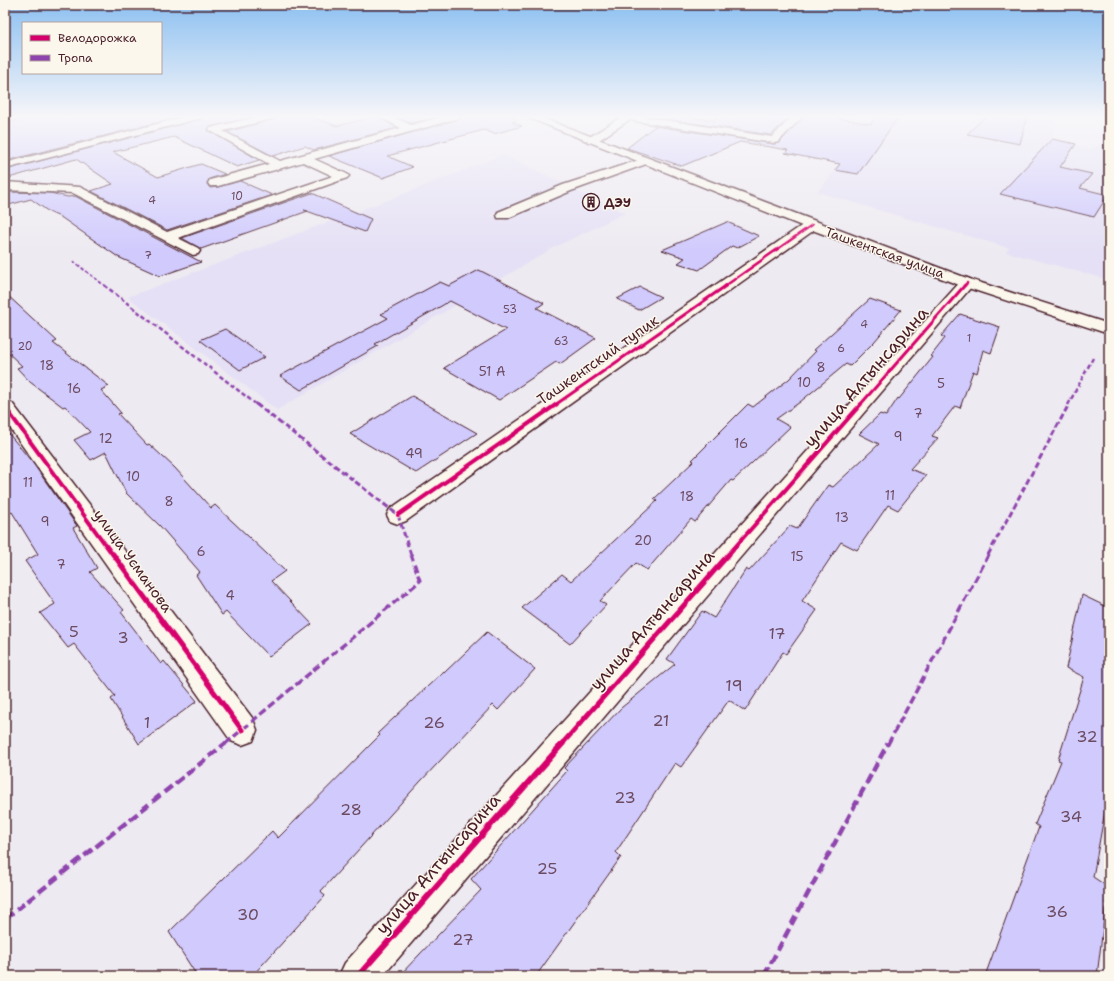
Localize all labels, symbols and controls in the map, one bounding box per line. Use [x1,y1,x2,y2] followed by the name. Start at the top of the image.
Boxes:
[22,22,162,74] legend
[58,30,137,46] text: Велодорожка
[58,50,93,66] text: Тропа
[231,189,243,204] house number: 10
[581,192,601,212] building icon: ДЭУ
[148,193,156,208] house number: 4
[604,194,631,211] place label: ДЭУ
[823,223,947,282] street label: Ташкентская улица
[144,248,152,263] house number: 7
[503,302,517,317] house number: 53
[798,302,934,452] street label: улица Алтынсарина
[533,310,663,410] street label: Ташкентский тупик
[860,317,868,332] house number: 4
[967,331,971,346] house number: 1
[554,334,568,349] house number: 63
[17,339,33,354] house number: 20
[837,341,845,356] house number: 6
[40,357,54,374] house number: 18
[816,359,826,376] house number: 8
[479,363,505,380] house number: 51 А
[797,374,811,391] house number: 10
[937,375,945,392] house number: 5
[67,380,81,397] house number: 16
[913,405,923,422] house number: 7
[893,428,903,445] house number: 9
[99,430,113,447] house number: 12
[734,435,748,452] house number: 16
[405,445,423,462] house number: 49
[126,468,140,485] house number: 10
[23,474,33,491] house number: 11
[885,487,895,504] house number: 11
[680,488,694,505] house number: 18
[164,493,174,510] house number: 8
[89,505,178,617] street label: улица Усманова
[835,509,849,526] house number: 13
[40,513,50,530] house number: 9
[634,532,652,549] house number: 20
[196,543,206,560] house number: 6
[584,545,720,695] street label: улица Алтынсарина
[790,548,804,565] house number: 15
[56,556,66,573] house number: 7
[225,587,235,604] house number: 4
[69,621,79,642] house number: 5
[768,623,786,644] house number: 17
[117,627,129,648] house number: 3
[725,675,743,696] house number: 19
[652,710,670,731] house number: 21
[144,712,150,733] house number: 1
[423,712,445,733] house number: 26
[1076,726,1098,747] house number: 32
[614,787,636,808] house number: 23
[370,789,506,939] street label: улица Алтынсарина
[340,799,362,820] house number: 28
[1060,806,1082,827] house number: 34
[537,858,557,879] house number: 25
[1046,901,1068,922] house number: 36
[237,904,259,925] house number: 30
[452,929,474,950] house number: 27

